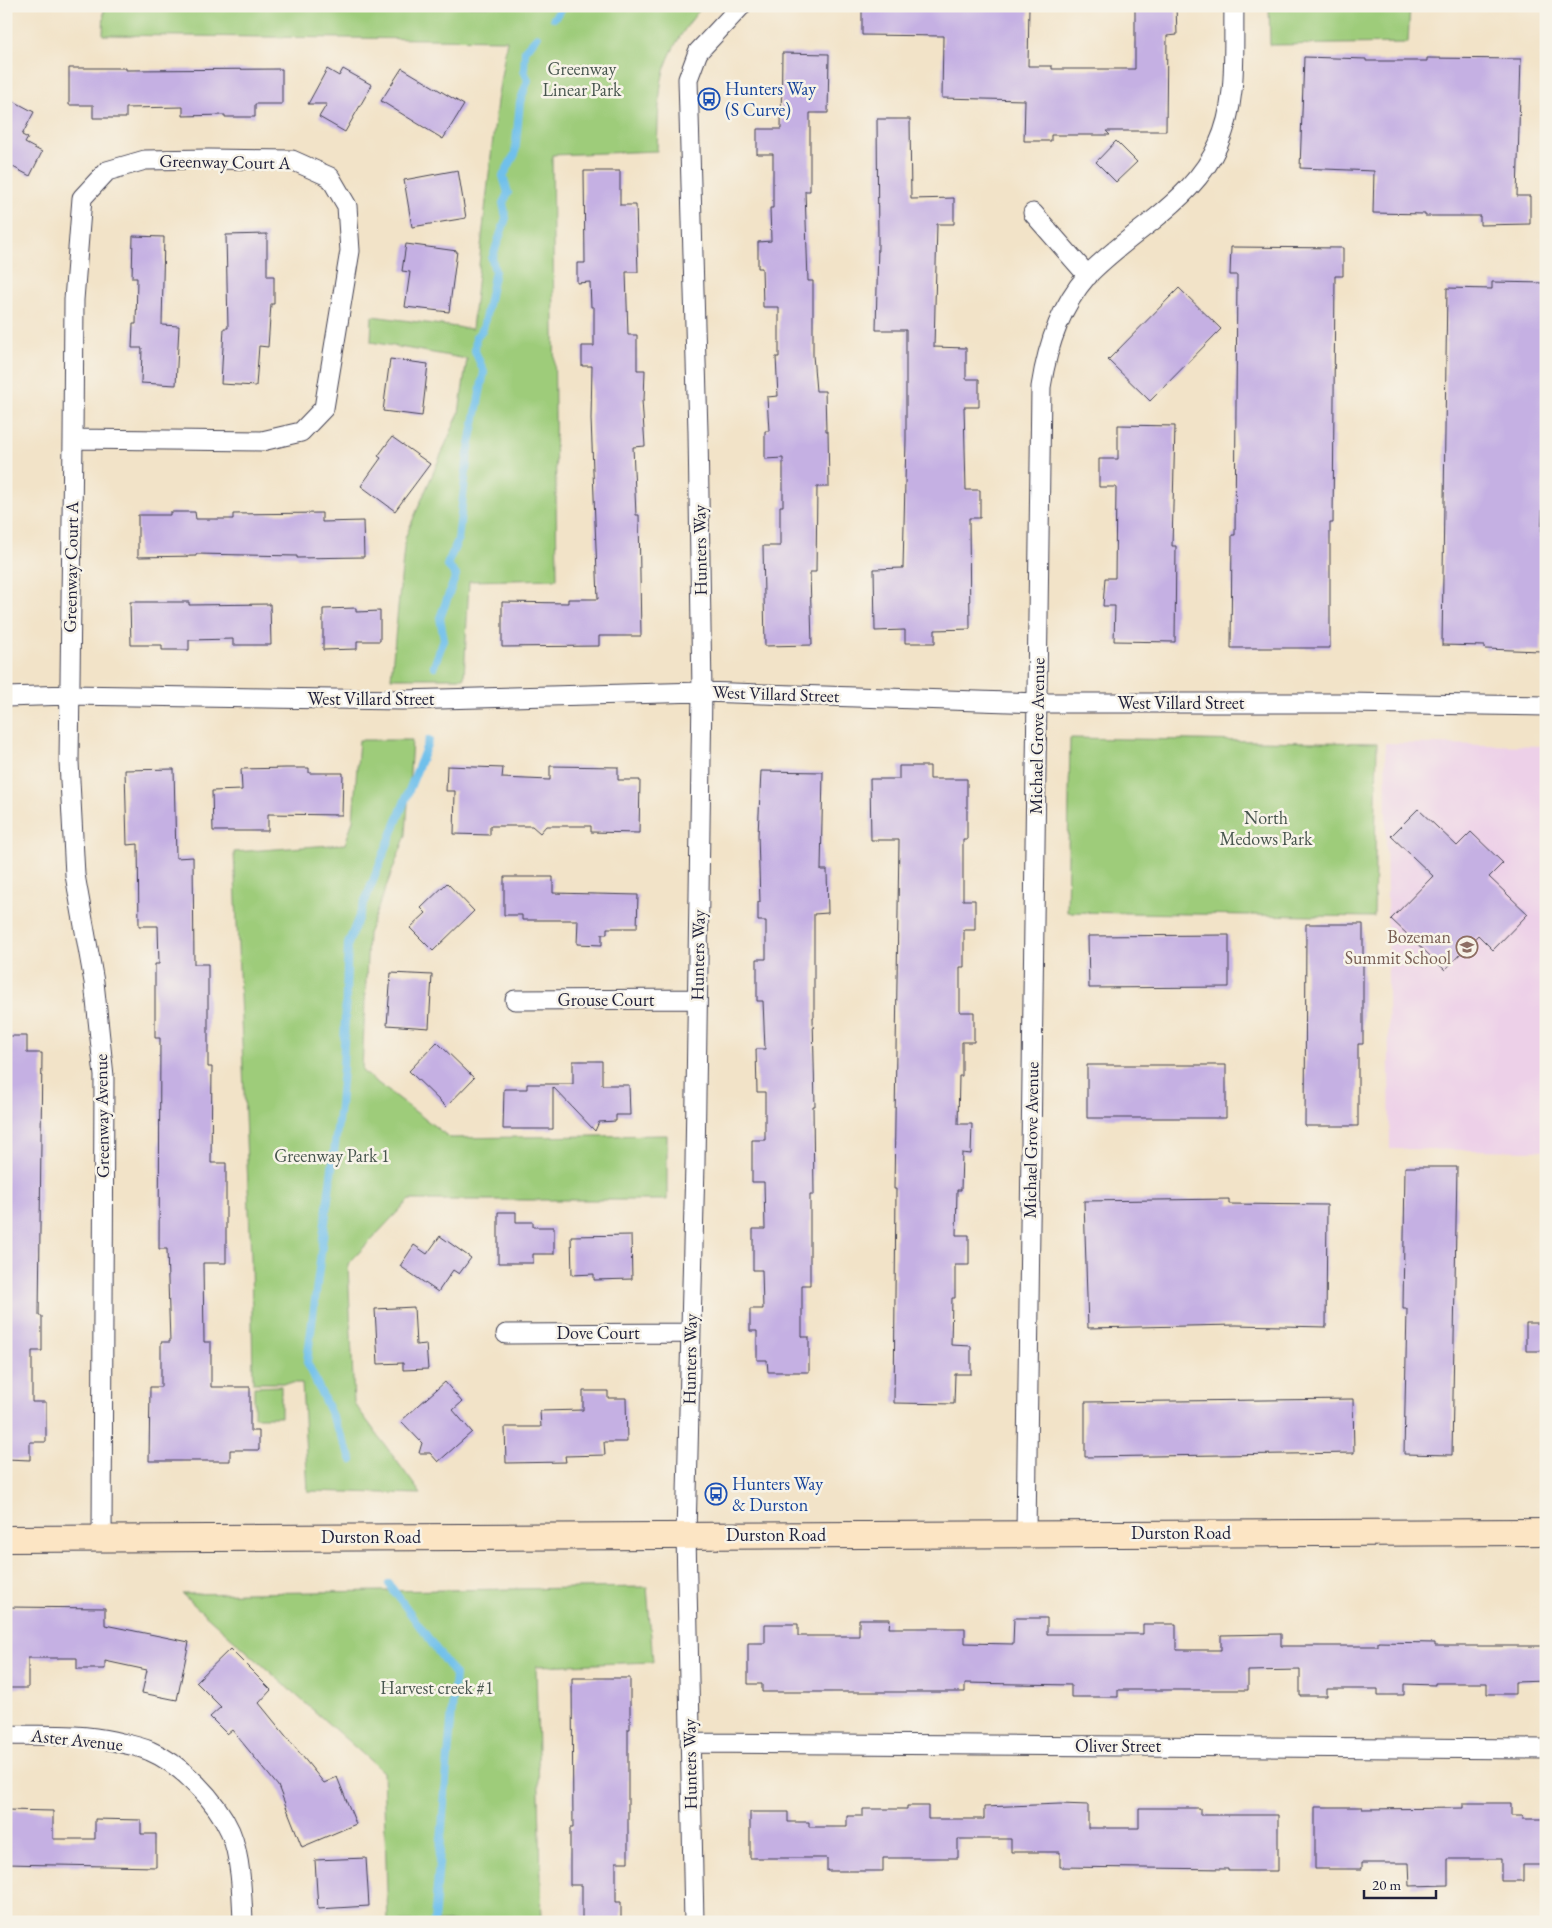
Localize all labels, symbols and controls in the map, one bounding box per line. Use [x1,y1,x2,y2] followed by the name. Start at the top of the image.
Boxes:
[543,57,622,101] park label: Greenway Linear Park
[725,77,816,121] place label: Hunters Way (S Curve)
[697,87,721,111] bus stop icon: Hunters Way (S Curve)
[159,149,291,174] street label: Greenway Court A
[58,501,83,633] street label: Greenway Court A
[687,504,712,596] street label: Hunters Way
[1024,657,1049,815] street label: Michael Grove Avenue
[712,680,840,707] street label: West Villard Street
[307,687,435,710] street label: West Villard Street
[1117,691,1245,714] street label: West Villard Street
[1220,806,1313,850] park label: North Medows Park
[685,909,710,1001] street label: Hunters Way
[1345,925,1451,969] place label: Bozeman Summit School
[1455,935,1479,959] school or university icon: Bozeman Summit School
[558,988,655,1011] street label: Grouse Court
[89,1054,114,1178] street label: Greenway Avenue
[1018,1061,1043,1219] street label: Michael Grove Avenue
[274,1144,390,1167] park label: Greenway Park 1
[677,1313,702,1405] street label: Hunters Way
[556,1321,640,1344] street label: Dove Court
[732,1472,823,1516] place label: Hunters Way & Durston
[704,1482,728,1506] bus stop icon: Hunters Way & Durston
[1131,1521,1232,1544] street label: Durston Road
[726,1523,827,1546] street label: Durston Road
[321,1525,422,1548] street label: Durston Road
[380,1676,494,1699] park label: Harvest creek #1
[677,1718,702,1810] street label: Hunters Way
[29,1723,124,1756] street label: Aster Avenue
[1075,1734,1161,1757] street label: Oliver Street
[1364,1868,1437,1900] scale bar
[1372,1875,1401,1894] text: 20 m

